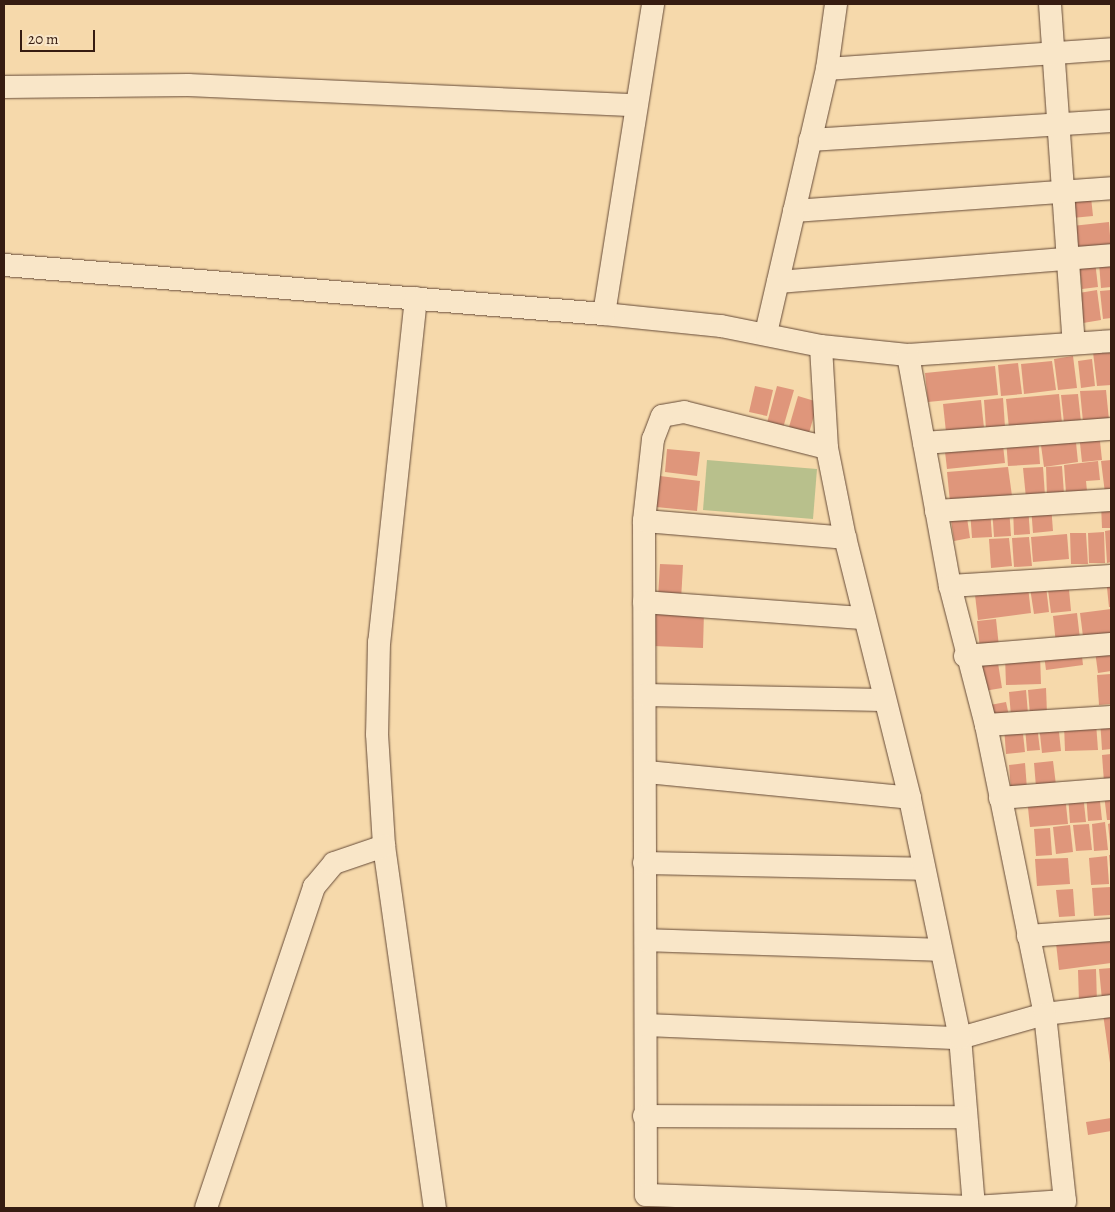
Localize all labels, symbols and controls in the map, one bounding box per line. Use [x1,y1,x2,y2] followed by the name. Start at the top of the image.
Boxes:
[22,20,98,52] scale bar
[28,29,59,49] text: 20 m

